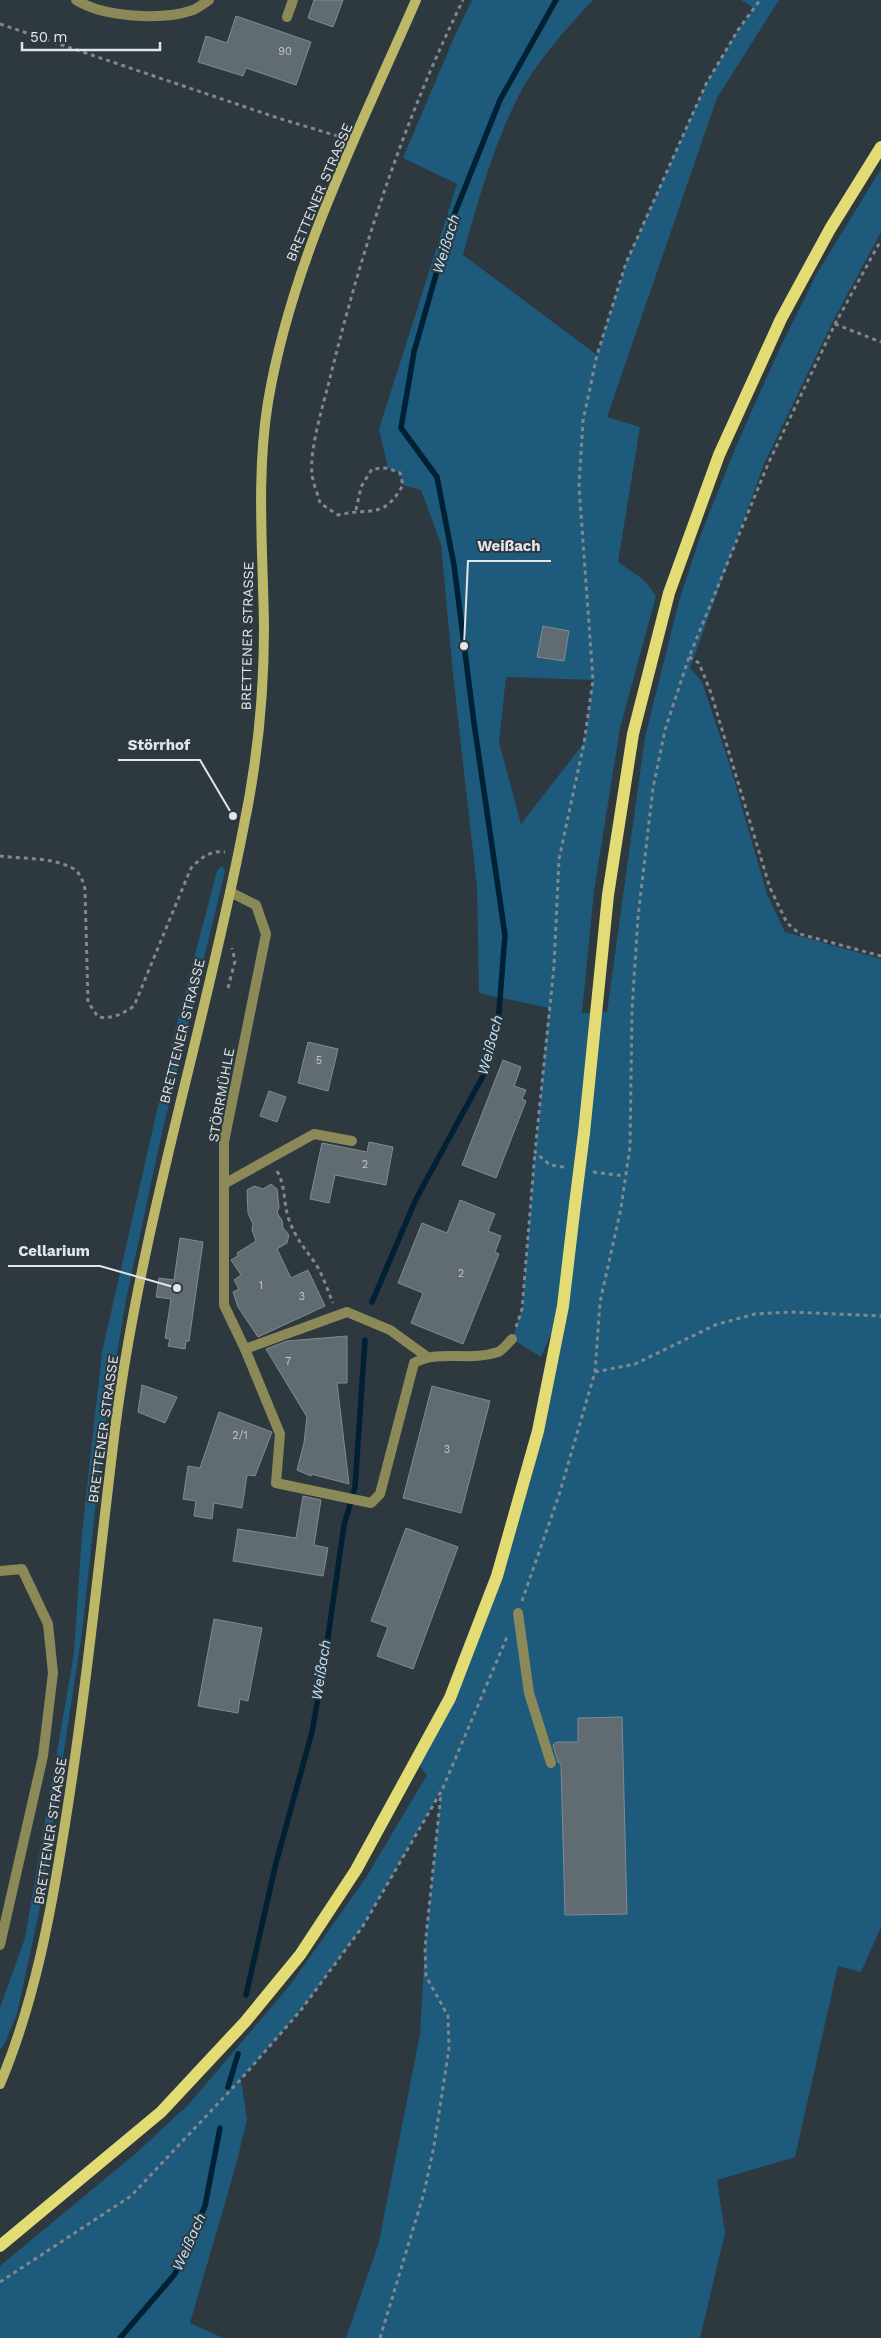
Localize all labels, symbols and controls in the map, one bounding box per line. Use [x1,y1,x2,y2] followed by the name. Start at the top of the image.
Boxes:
[22,20,160,52] scale bar
[30,28,67,46] text: 50 m
[278,45,292,58] house number: 90
[283,120,355,264] street label: BRETTENER STRASSE
[428,212,464,276] water label: Weißach
[468,531,551,561] callout: Weißach
[477,537,541,555] text: Weißach
[238,561,256,711] street label: BRETTENER STRASSE
[118,730,200,760] callout: Störrhof
[128,736,191,754] text: Störrhof
[156,957,208,1105] street label: BRETTENER STRASSE
[473,1013,507,1077] water label: Weißach
[205,1047,237,1143] street label: STÖRRMÜHLE
[316,1054,322,1067] house number: 5
[362,1158,368,1171] house number: 2
[8,1236,100,1266] callout: Cellarium
[18,1242,90,1260] text: Cellarium
[458,1267,464,1280] house number: 2
[259,1279,263,1292] house number: 1
[299,1290,305,1303] house number: 3
[85,1354,121,1504] street label: BRETTENER STRASSE
[285,1355,291,1368] house number: 7
[232,1429,248,1442] house number: 2/1
[444,1443,450,1456] house number: 3
[307,1638,335,1702] water label: Weißach
[30,1756,70,1906] street label: BRETTENER STRASSE
[168,2210,210,2274] water label: Weißach

